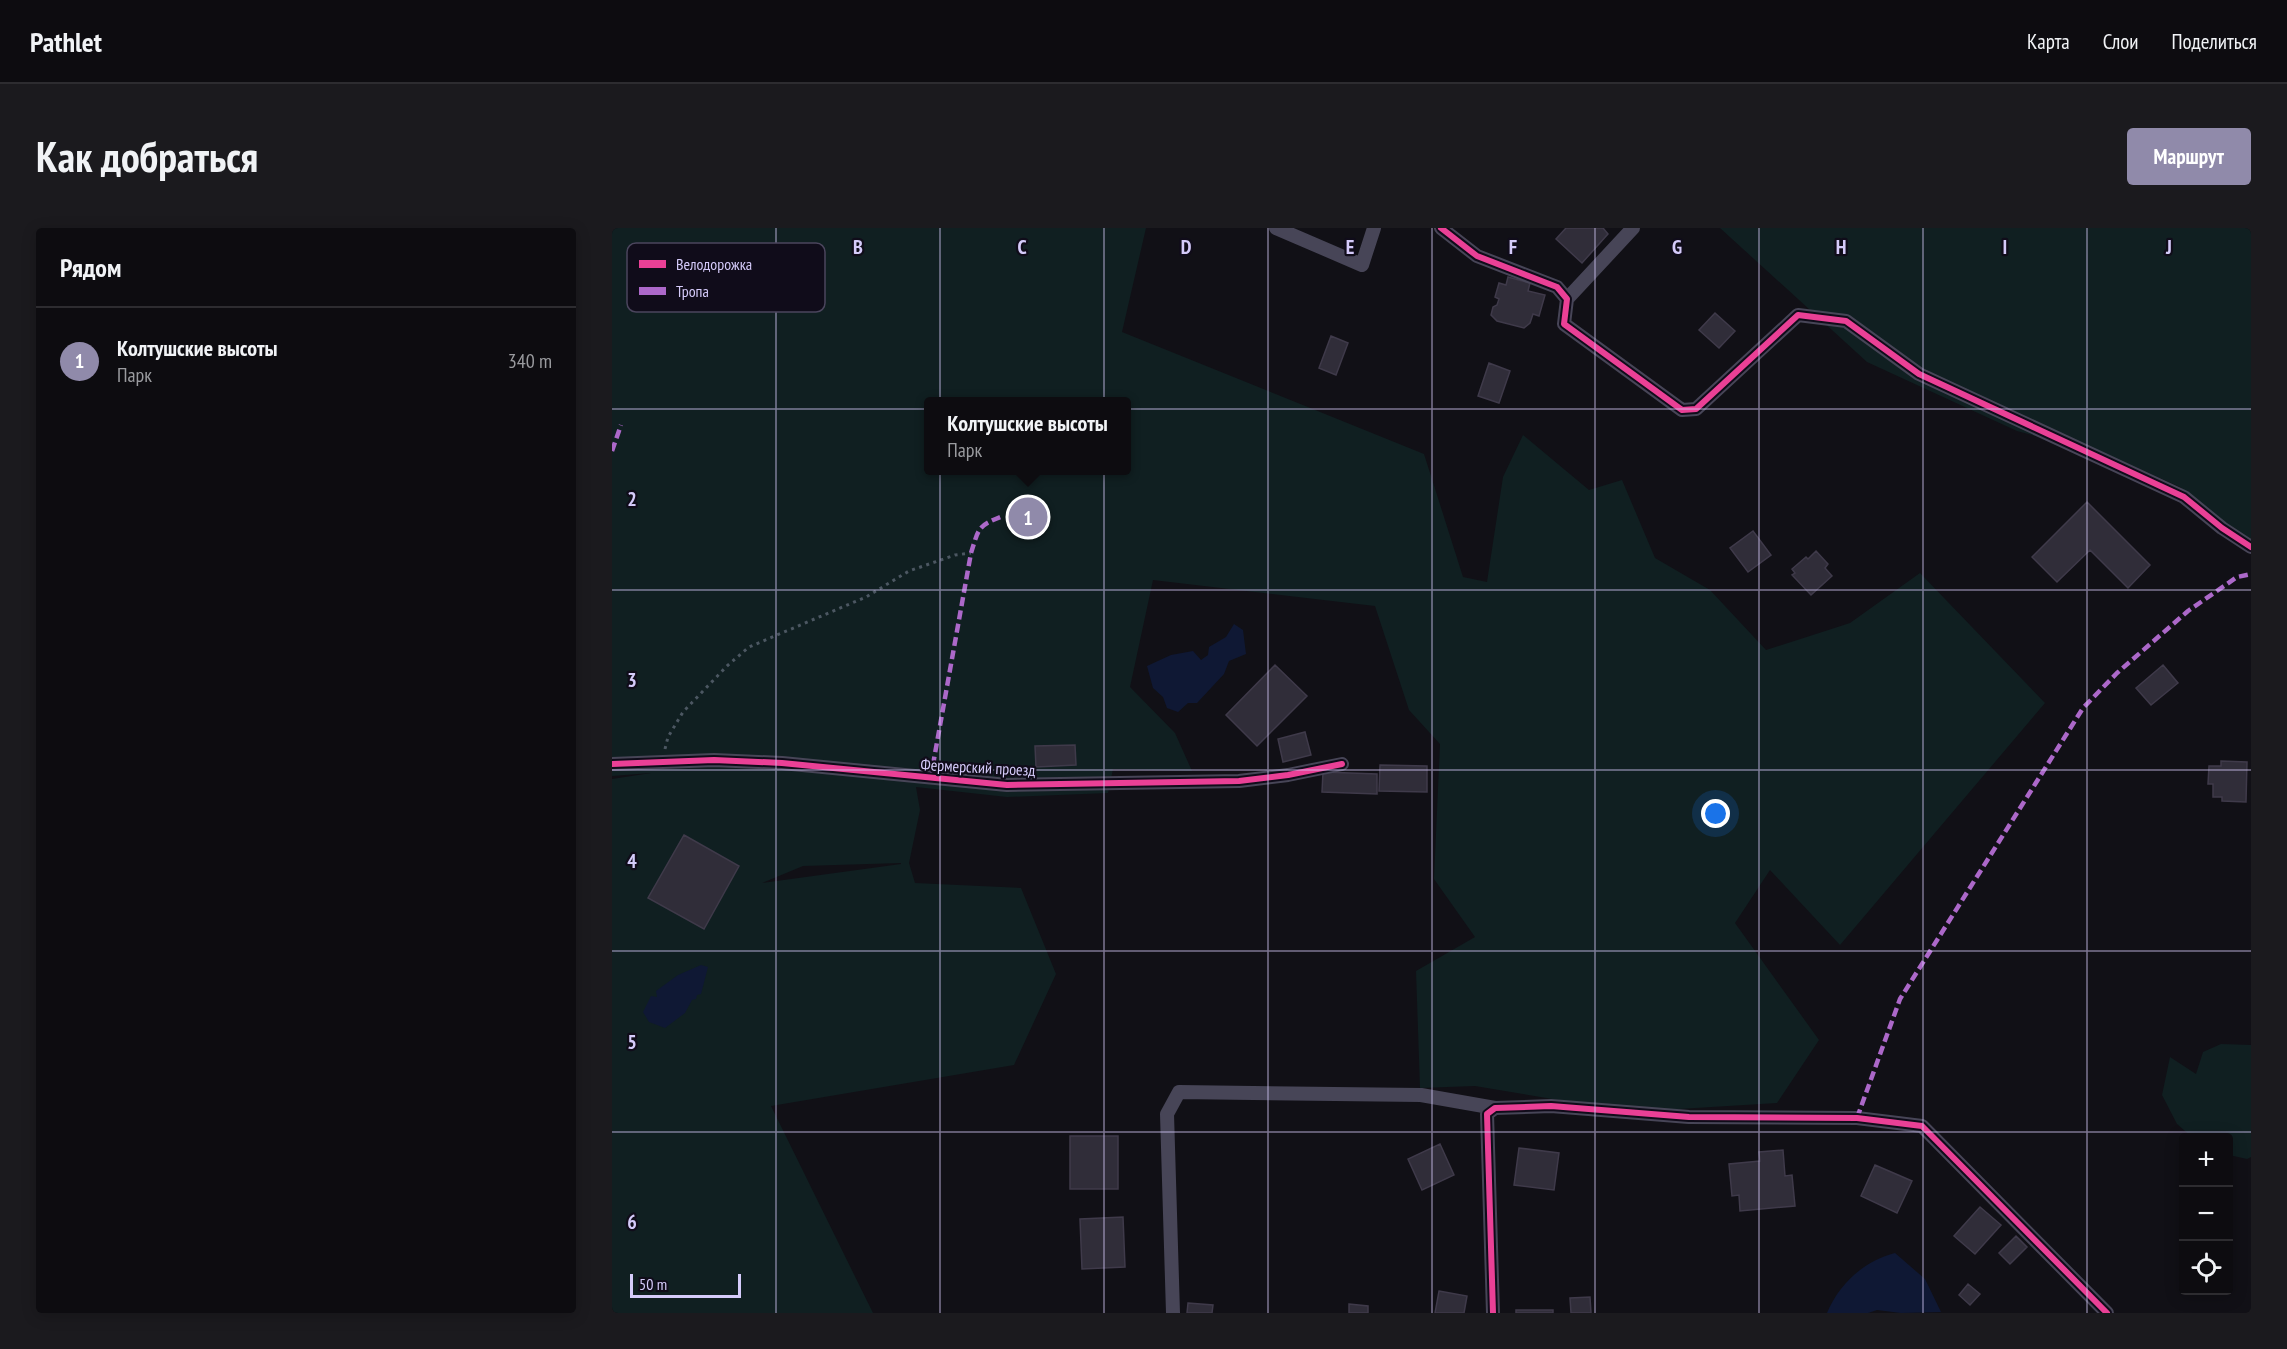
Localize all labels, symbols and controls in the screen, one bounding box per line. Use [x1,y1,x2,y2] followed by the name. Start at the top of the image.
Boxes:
[30,23,102,60] text: Pathlet
[2027,28,2070,55] text: Карта
[2103,28,2138,55] text: Слои
[2171,28,2257,55] text: Поделиться
[2127,128,2251,185] button: Маршрут
[36,129,258,184] text: Как добраться
[853,234,863,260] text: B
[1017,234,1027,260] text: C
[1181,234,1192,260] text: D
[1346,234,1354,260] text: E
[1509,234,1517,260] text: F
[1672,234,1682,260] text: G
[1836,234,1846,260] text: H
[2003,234,2007,260] text: I
[2165,234,2172,260] text: J
[627,243,825,312] legend
[60,251,121,284] text: Рядом
[676,254,752,274] text: Велодорожка
[676,281,709,301] text: Тропа
[117,334,277,362] text: Колтушские высоты
[75,348,84,374] text: 1
[508,348,552,374] text: 340 m
[117,362,152,388] text: Парк
[924,397,1131,475] popup
[947,409,1108,437] text: Колтушские высоты
[947,437,982,463] text: Парк
[627,486,637,512] text: 2
[1008,494,1048,540] pin: 1
[627,667,637,693] text: 3
[920,754,1036,780] street label: Фермерский проезд
[1701,799,1730,828] your location
[627,848,637,874] text: 4
[627,1029,637,1055] text: 5
[2179,1133,2233,1295] map controls
[2179,1133,2233,1187] button: +
[2179,1187,2233,1241] button: −
[627,1209,637,1235] text: 6
[2179,1241,2233,1295] button: locate
[630,1271,741,1298] scale bar
[639,1274,667,1294] text: 50 m

